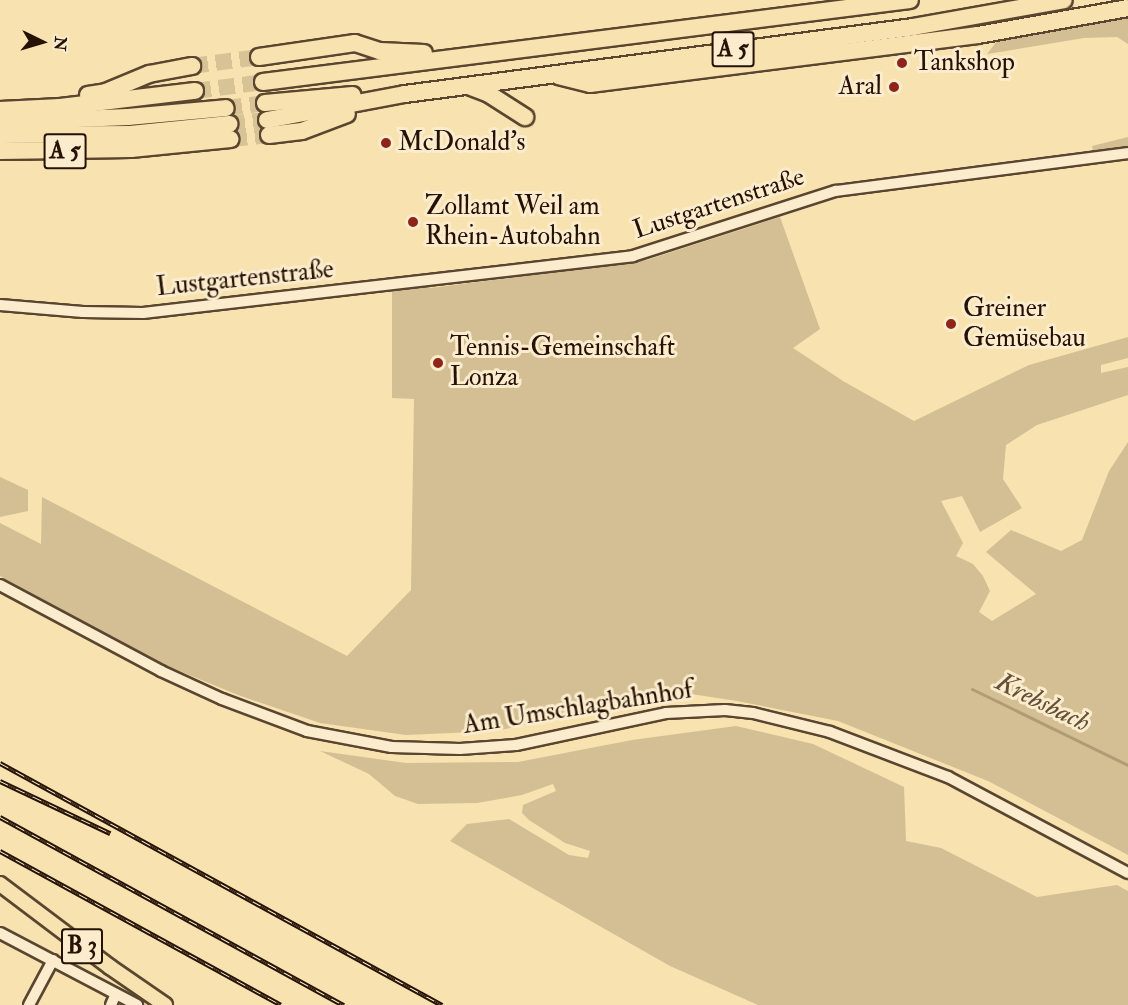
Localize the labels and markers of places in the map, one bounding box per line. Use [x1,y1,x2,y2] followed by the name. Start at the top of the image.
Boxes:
[914,47,1015,79] place label: Tankshop
[895,56,909,70] marker: Tankshop
[838,71,882,103] place label: Aral
[887,80,901,94] marker: Aral
[398,127,525,159] place label: McDonald's
[379,136,393,150] marker: McDonald's
[425,191,601,252] place label: Zollamt Weil am Rhein-Autobahn
[406,215,420,229] marker: Zollamt Weil am Rhein-Autobahn
[963,293,1086,354] place label: Greiner Gemüsebau
[944,317,958,331] marker: Greiner Gemüsebau
[450,332,675,394] place label: Tennis-Gemeinschaft Lonza
[431,356,445,370] marker: Tennis-Gemeinschaft Lonza

